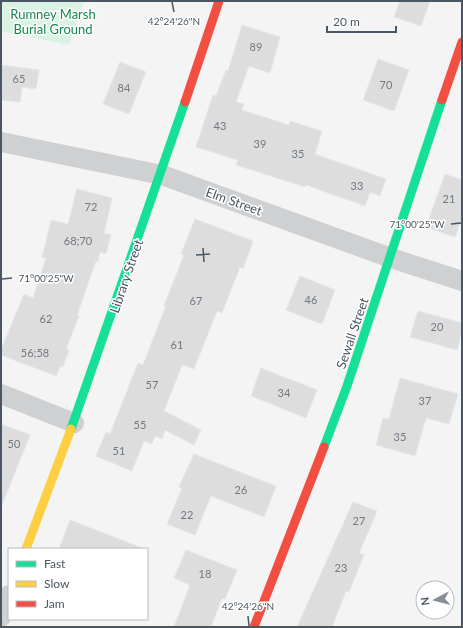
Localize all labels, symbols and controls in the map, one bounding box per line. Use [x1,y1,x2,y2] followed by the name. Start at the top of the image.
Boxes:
[10,6,96,37] park label: Rumney Marsh Burial Ground
[327,8,396,34] scale bar
[333,14,360,29] text: 20 m
[148,15,200,27] text: 42°24'26"N
[250,40,262,53] house number: 89
[13,72,25,85] house number: 65
[380,78,393,91] house number: 70
[118,81,131,94] house number: 84
[214,119,226,132] house number: 43
[254,137,266,150] house number: 39
[292,147,304,160] house number: 35
[351,179,363,192] house number: 33
[204,183,265,219] street label: Elm Street
[443,192,455,205] house number: 21
[85,200,97,213] house number: 72
[389,218,445,230] text: 71°00'25"W
[64,234,93,247] house number: 68;70
[106,237,146,315] street label: Library Street
[18,272,74,284] text: 71°00'25"W
[305,293,317,306] house number: 46
[190,294,202,307] house number: 67
[332,295,372,371] street label: Sewall Street
[40,312,52,325] house number: 62
[431,320,444,333] house number: 20
[171,338,183,351] house number: 61
[21,346,49,359] house number: 56;58
[146,378,158,391] house number: 57
[278,386,291,399] house number: 34
[419,394,431,407] house number: 37
[134,418,146,431] house number: 55
[394,430,406,443] house number: 35
[8,437,21,450] house number: 50
[113,444,125,457] house number: 51
[235,483,247,496] house number: 26
[181,508,193,521] house number: 22
[353,514,365,527] house number: 27
[8,548,148,620] legend
[44,556,66,571] text: Fast
[335,561,347,574] house number: 23
[199,567,211,580] house number: 18
[44,576,70,591] text: Slow
[415,580,455,620] north arrow
[44,596,65,611] text: Jam
[418,596,432,606] text: N
[222,600,274,612] text: 42°24'26"N

